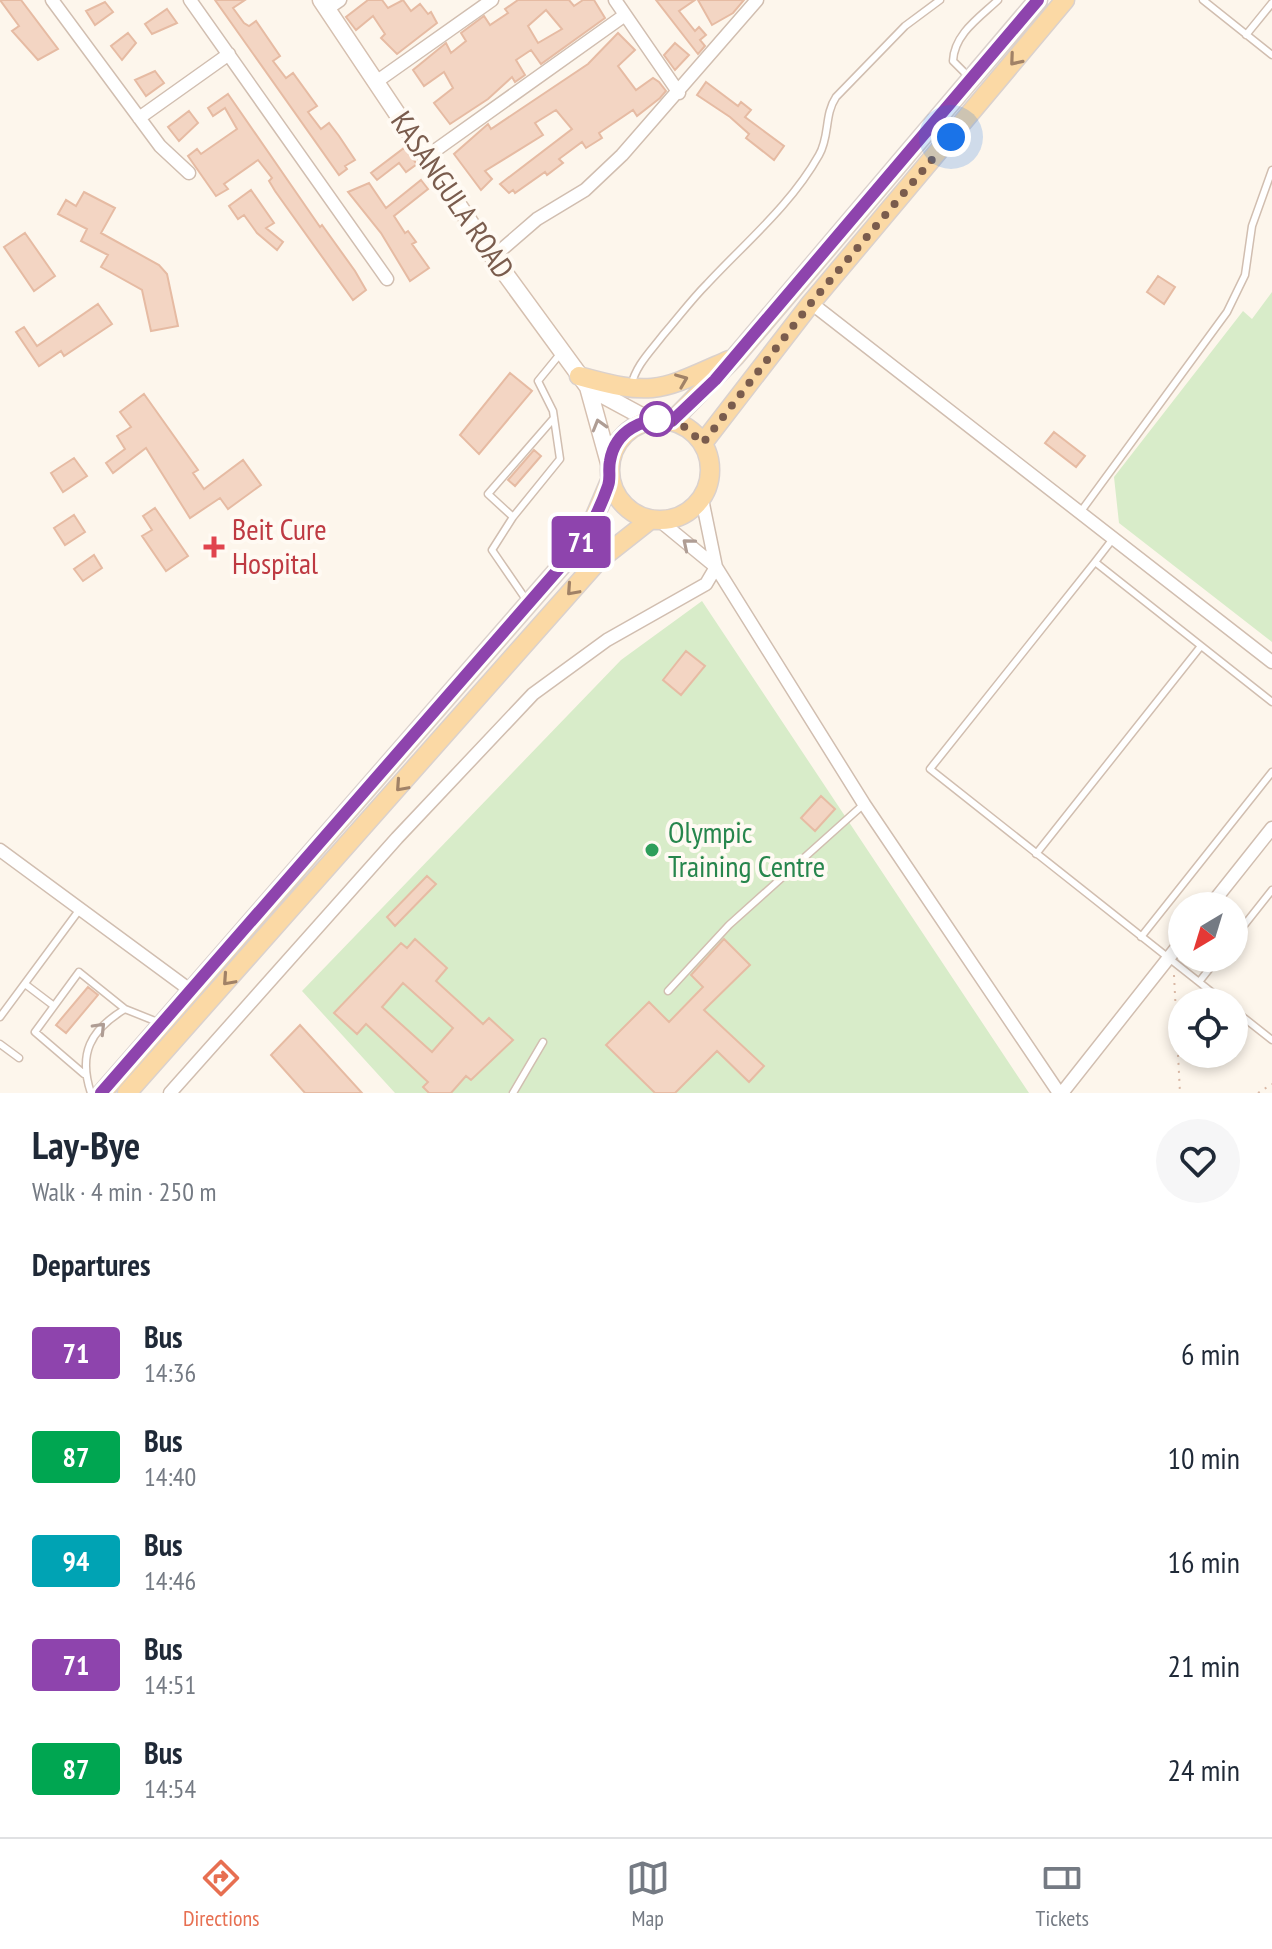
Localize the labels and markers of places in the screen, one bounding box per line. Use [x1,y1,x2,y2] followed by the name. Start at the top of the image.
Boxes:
[640,402,674,436] unlabelled marker
[232,509,327,582] place label: Beit Cure Hospital
[203,536,225,558] marker: Beit Cure Hospital
[668,812,825,885] place label: Olympic Training Centre
[643,841,661,859] marker: Olympic Training Centre

